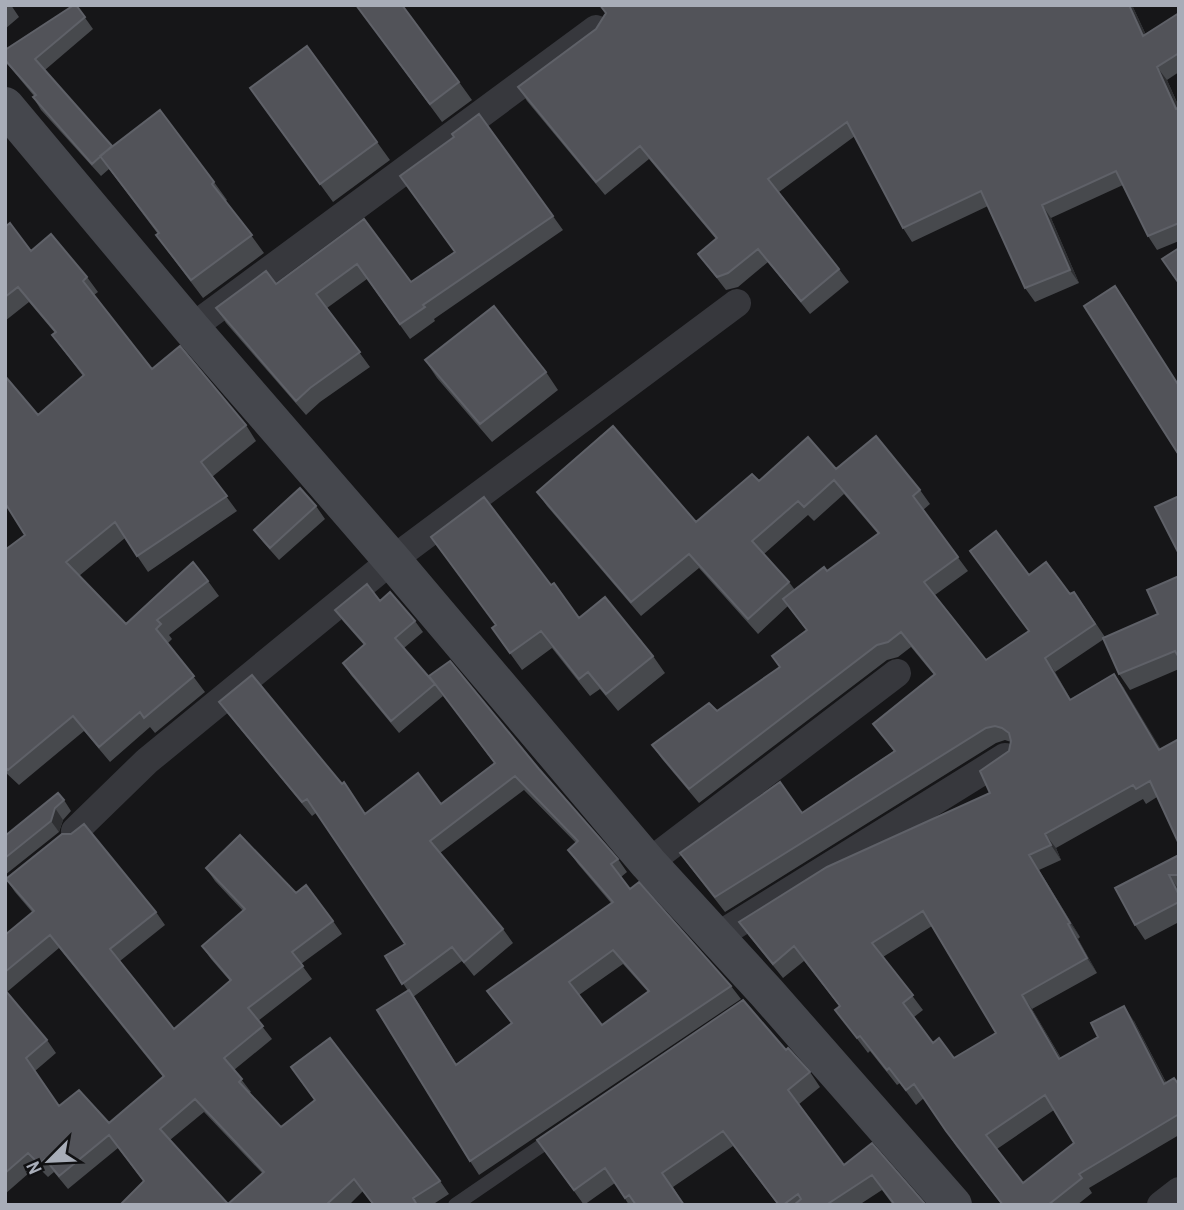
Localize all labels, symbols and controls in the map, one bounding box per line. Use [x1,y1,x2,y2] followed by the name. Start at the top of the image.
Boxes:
[14,1126,84,1196] north arrow
[19,1157,48,1178] text: N

